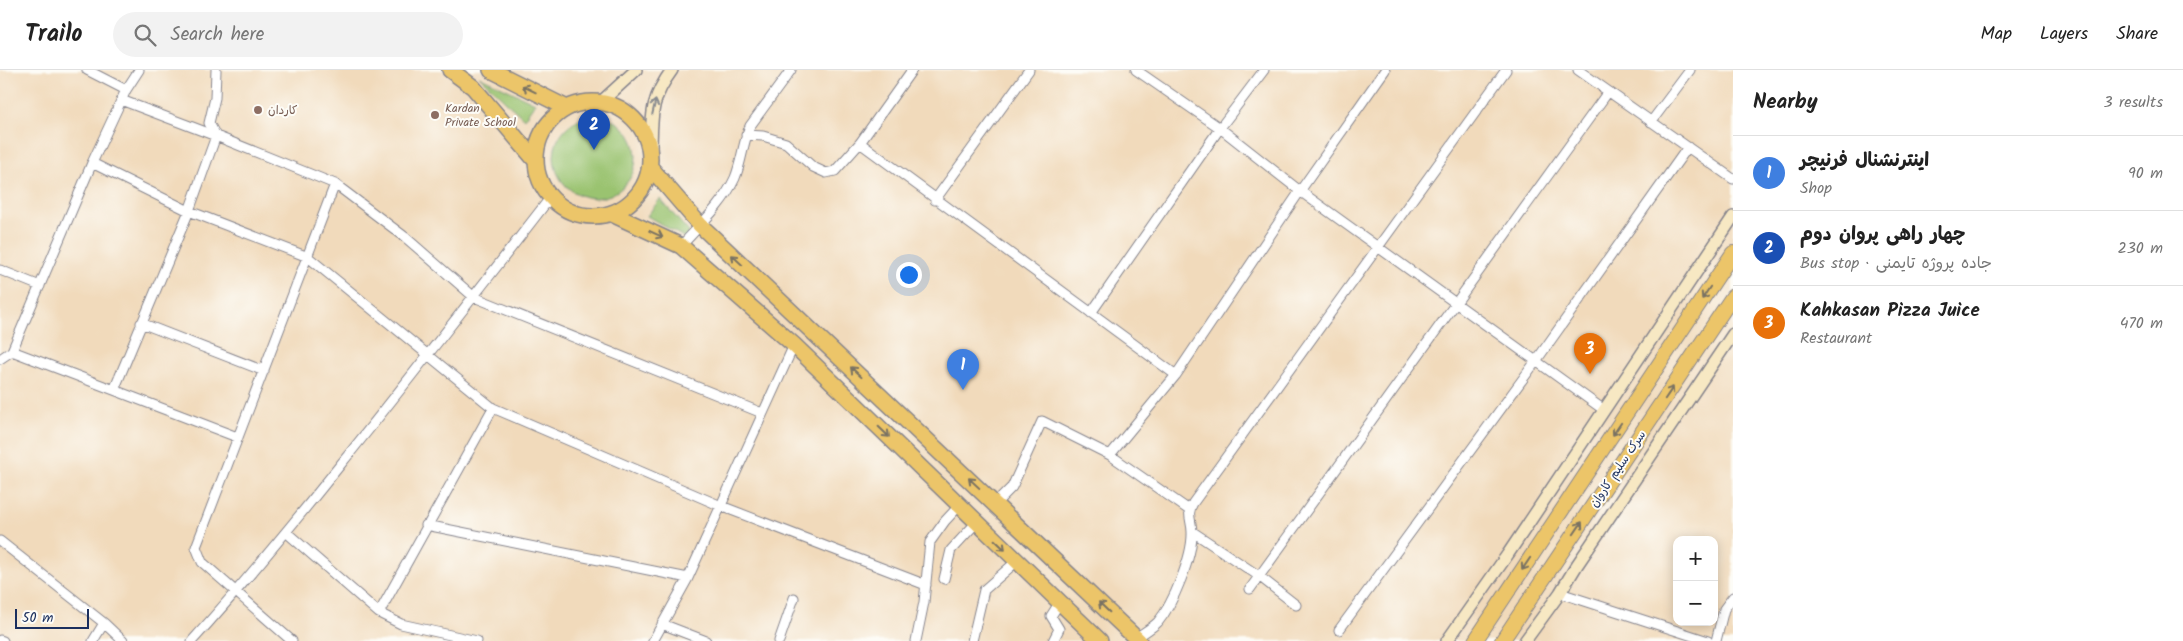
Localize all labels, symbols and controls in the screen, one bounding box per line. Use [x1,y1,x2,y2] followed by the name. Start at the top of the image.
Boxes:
[113,12,463,57] search box
[25,15,83,54] text: Trailo
[171,20,264,50] text: Search here
[1981,20,2012,49] text: Map
[2040,20,2088,49] text: Layers
[2116,20,2158,49] text: Share
[131,21,159,49] icon: search
[522,84,537,93] one-way arrow
[1753,86,1818,119] text: Nearby
[2104,90,2163,115] text: 3 results
[445,99,516,132] place label: Kardan Private School
[650,100,659,116] one-way arrow
[268,101,297,120] place label: کاردان
[252,104,264,116] marker: کاردان
[429,109,441,121] marker: Kardan Private School
[578,109,610,150] pin: 2
[1800,146,1929,176] text: اینترنشنال فرنیچر
[1767,161,1771,186] text: 1
[2128,161,2163,186] text: 90 m
[1800,176,1832,201] text: Shop
[1800,220,1966,250] text: چهار راهی پروان دوم
[648,230,663,240] one-way arrow
[1764,236,1774,261] text: 2
[2117,236,2163,261] text: 230 m
[1800,251,1992,276] text: Bus stop · جاده پروژه تایمنی
[731,254,744,266] one-way arrow
[896,262,922,288] your location
[1701,286,1711,300] one-way arrow
[1800,296,1980,326] text: Kahkasan Pizza Juice
[1765,311,1773,336] text: 3
[2120,311,2163,336] text: 470 m
[1800,326,1872,351] text: Restaurant
[1574,333,1606,374] pin: 3
[947,349,979,390] pin: 1
[849,366,862,378] one-way arrow
[1664,386,1674,400] one-way arrow
[1612,422,1622,436] one-way arrow
[877,425,889,437] one-way arrow
[1585,427,1651,511] street label: سرک سلیم کاروان
[968,477,980,489] one-way arrow
[1573,521,1583,535] one-way arrow
[1673,536,1718,626] map controls
[1673,536,1718,581] button: +
[994,539,1007,551] one-way arrow
[1521,557,1532,571] one-way arrow
[1673,581,1718,626] button: −
[1098,601,1111,613] one-way arrow
[15,606,89,629] scale bar
[22,607,53,629] text: 50 m

